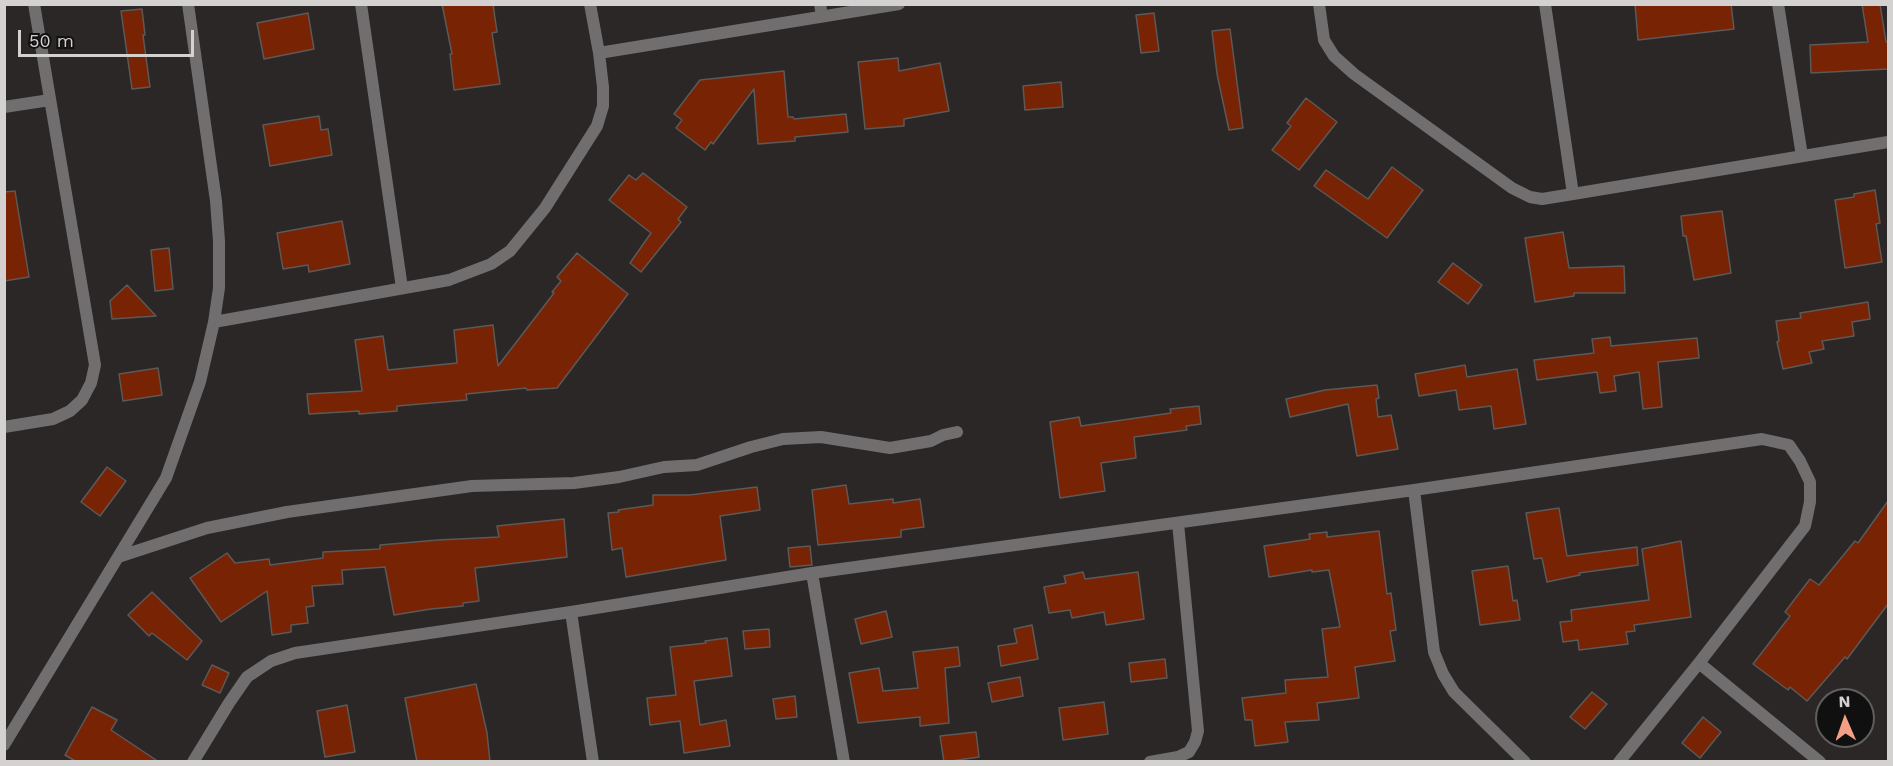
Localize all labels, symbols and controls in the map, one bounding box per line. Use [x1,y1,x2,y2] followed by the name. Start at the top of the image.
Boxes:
[21,18,196,56] scale bar
[29,30,74,51] text: 50 m
[1815,688,1875,748] north arrow
[1838,692,1851,711] text: N

